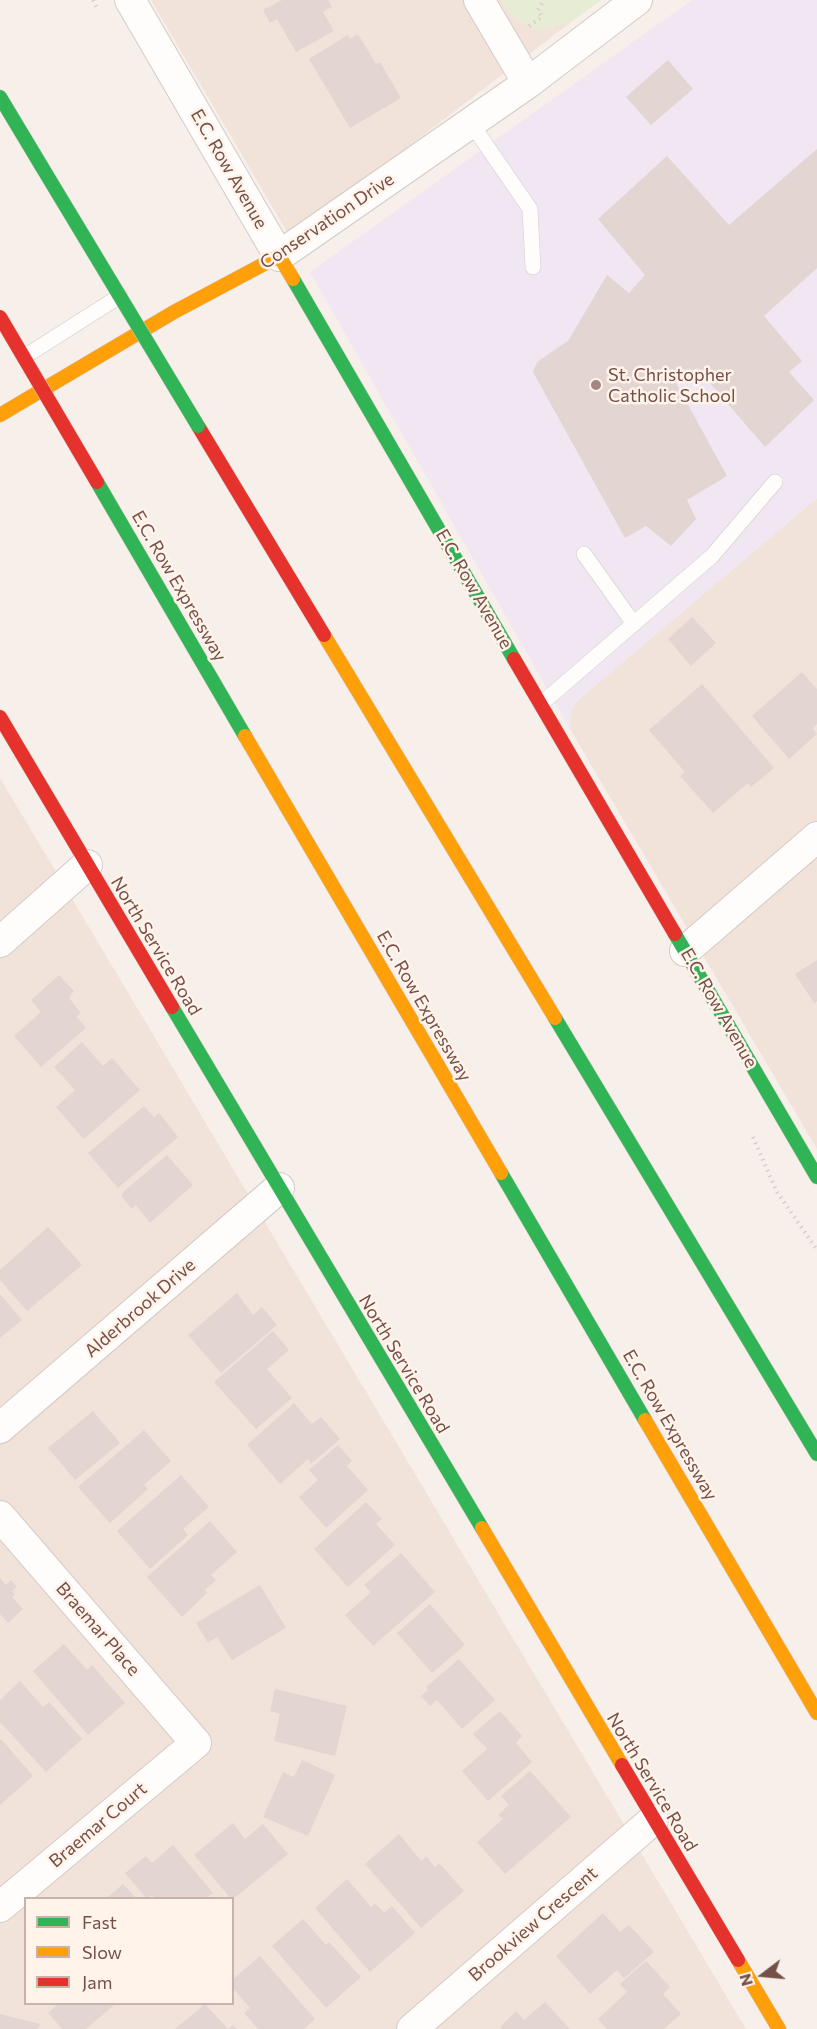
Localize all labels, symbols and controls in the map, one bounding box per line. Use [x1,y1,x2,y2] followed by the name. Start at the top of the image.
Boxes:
[186,105,272,233] street label: E.C. Row Avenue
[256,168,398,274] street label: Conservation Drive
[608,364,736,406] place label: St. Christopher Catholic School
[589,378,603,392] marker: St. Christopher Catholic School
[127,507,231,665] street label: E.C. Row Expressway
[431,525,517,653] street label: E.C. Row Avenue
[106,873,206,1019] street label: North Service Road
[372,927,476,1085] street label: E.C. Row Expressway
[676,944,762,1072] street label: E.C. Row Avenue
[80,1254,200,1362] street label: Alderbrook Drive
[354,1291,454,1437] street label: North Service Road
[618,1346,722,1504] street label: E.C. Row Expressway
[51,1578,145,1680] street label: Braemar Place
[602,1709,702,1855] street label: North Service Road
[45,1778,151,1872] street label: Braemar Court
[464,1862,602,1986] street label: Brookview Crescent
[24,1897,234,2005] legend
[82,1911,117,1933] text: Fast
[82,1941,122,1963] text: Slow
[733,1945,793,2005] north arrow
[82,1971,112,1993] text: Jam
[734,1972,756,1988] text: N

